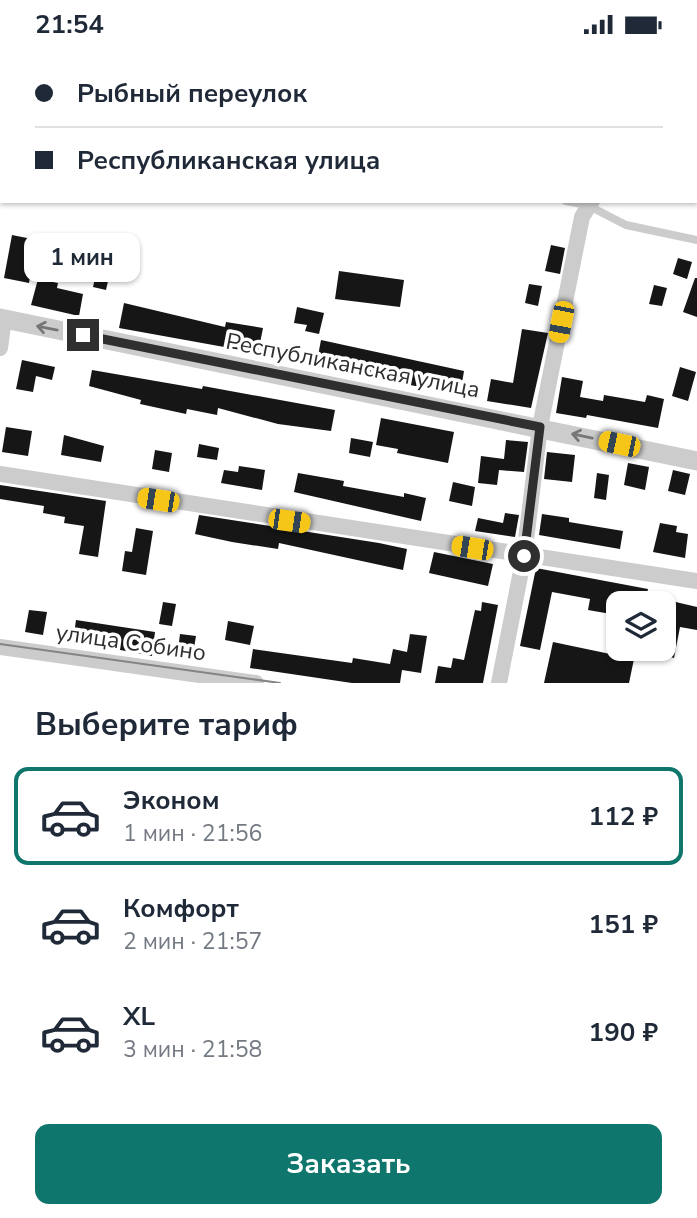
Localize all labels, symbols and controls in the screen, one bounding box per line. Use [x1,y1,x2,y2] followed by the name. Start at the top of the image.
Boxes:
[35,7,104,42] text: 21:54
[77,76,307,111] text: Рыбный переулок
[77,143,380,178] text: Республиканская улица
[25,233,141,282] callout: 1 мин
[50,242,114,273] text: 1 мин
[547,299,576,345] car
[67,319,99,351] route end
[36,320,59,334] one-way arrow
[223,326,483,405] street label: Республиканская улица
[571,429,594,443] one-way arrow
[597,429,642,459] car
[136,486,181,514] car
[267,508,312,534] car
[450,534,495,562] car
[508,540,540,572] route start
[606,591,676,661] map controls
[606,591,676,661] button: layers
[54,617,208,668] street label: улица Собино
[35,703,298,746] text: Выберите тариф
[123,783,220,818] text: Эконом
[39,785,102,848] icon: car
[589,799,658,834] text: 112 ₽
[123,818,262,849] text: 1 мин · 21:56
[123,891,239,926] text: Комфорт
[39,893,102,956] icon: car
[589,907,658,942] text: 151 ₽
[123,926,262,957] text: 2 мин · 21:57
[123,999,155,1034] text: XL
[39,1001,102,1064] icon: car
[589,1015,658,1050] text: 190 ₽
[123,1034,262,1065] text: 3 мин · 21:58
[35,1124,662,1204] button: Заказать

